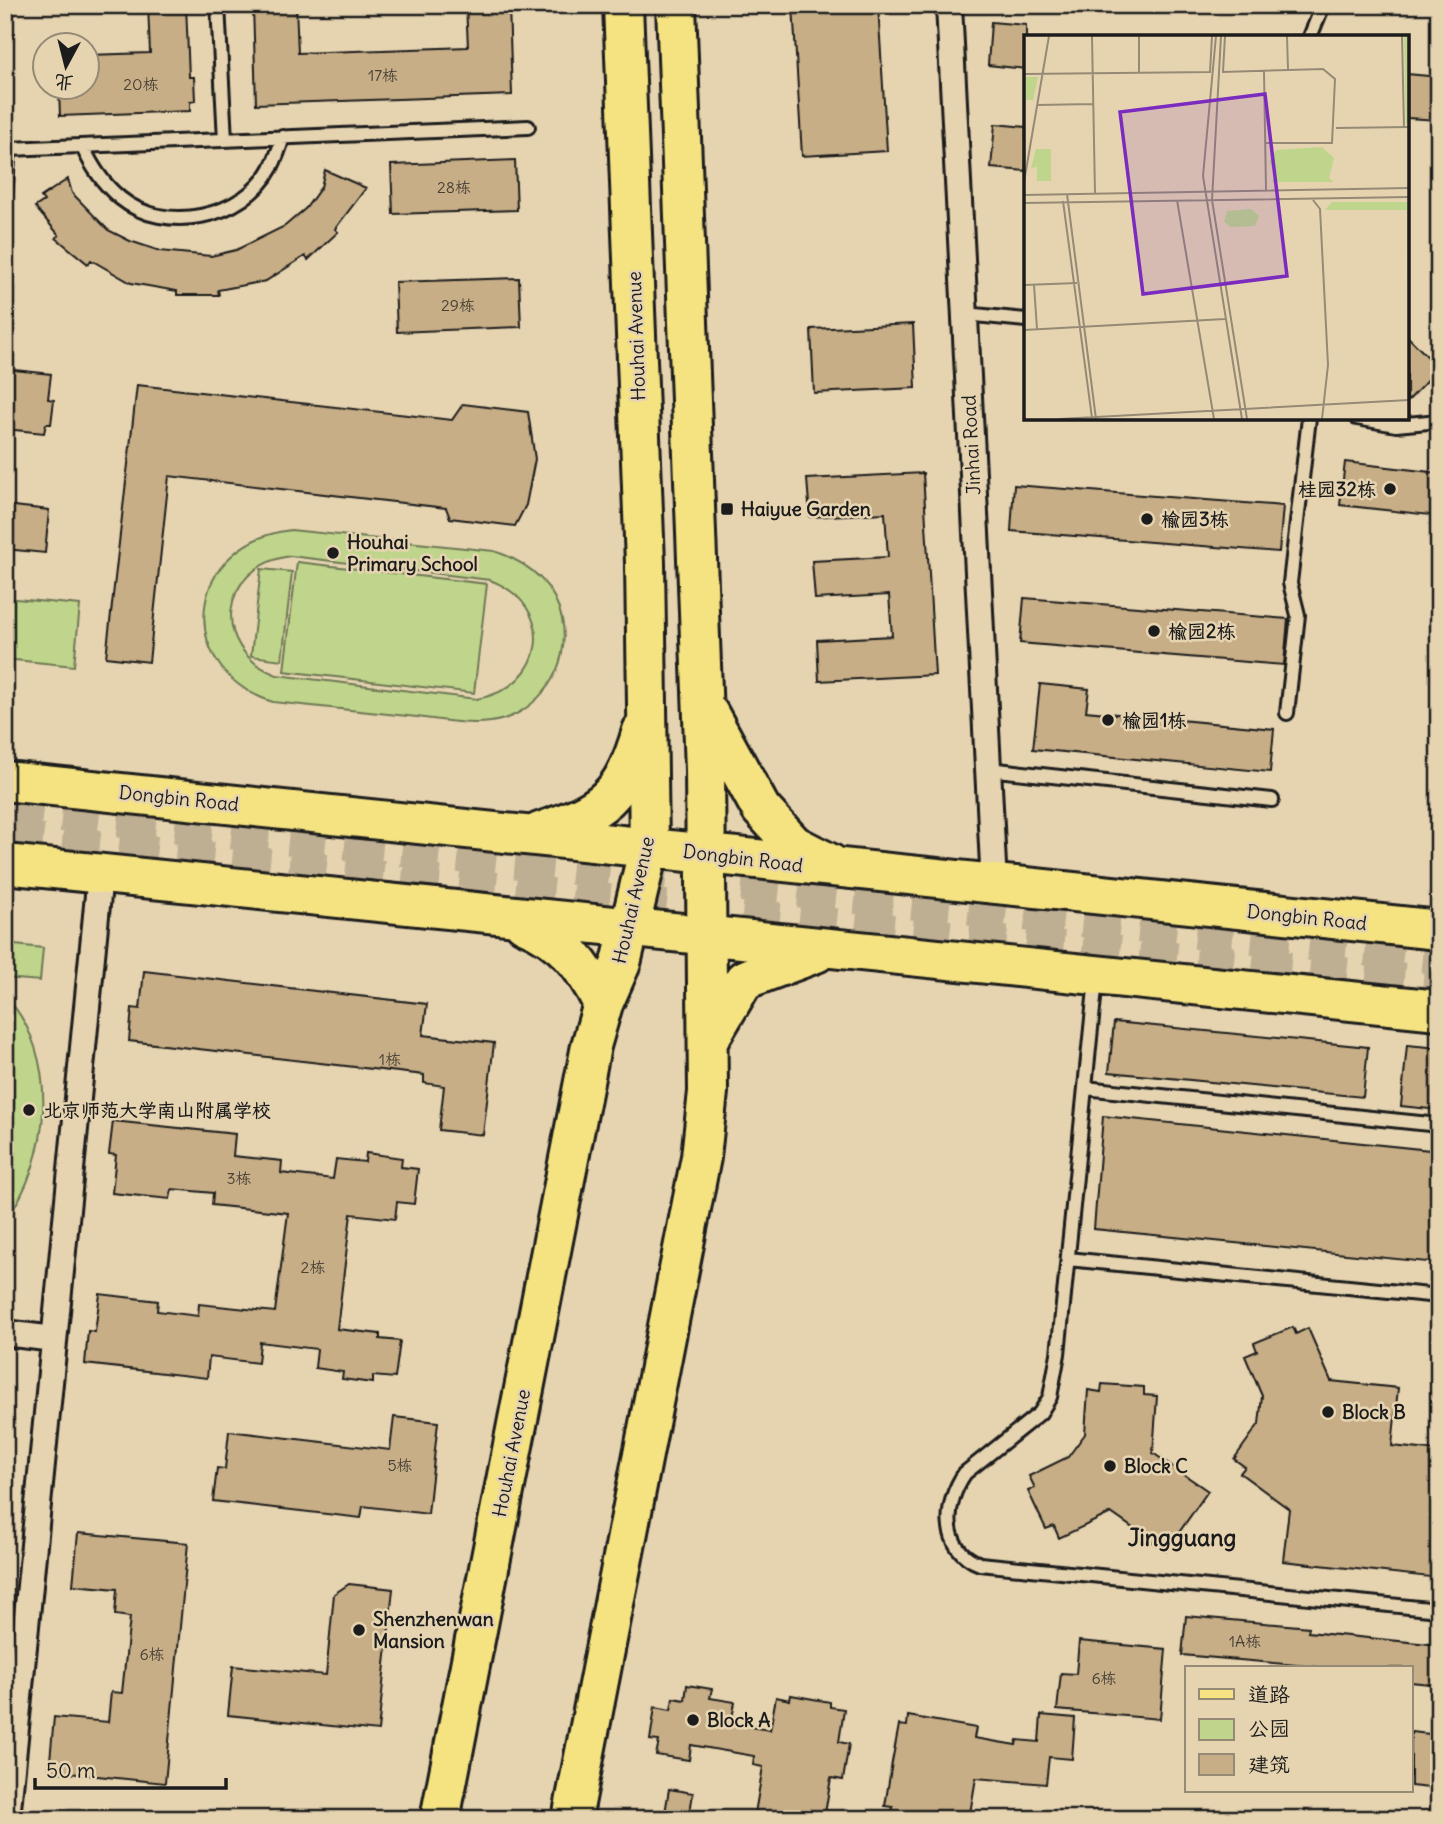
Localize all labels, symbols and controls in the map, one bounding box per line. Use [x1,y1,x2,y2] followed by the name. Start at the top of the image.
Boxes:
[32,32,102,102] north arrow
[1024,35,1409,420] inset map
[368,65,398,85] house number: 17栋
[53,70,75,96] text: 北
[123,74,159,94] house number: 20栋
[437,177,471,197] house number: 28栋
[622,271,650,401] street label: Houhai Avenue
[441,295,475,315] house number: 29栋
[956,394,986,496] street label: Jinhai Road
[1298,477,1376,501] place label: 桂园32栋
[1382,481,1398,497] marker: 桂园32栋
[741,497,871,521] place label: Haiyue Garden
[719,501,735,517] marker: Haiyue Garden
[1161,507,1229,531] place label: 榆园3栋
[1139,511,1155,527] marker: 榆园3栋
[347,530,478,576] place label: Houhai Primary School
[325,545,341,561] marker: Houhai Primary School
[1168,619,1235,643] place label: 榆园2栋
[1146,623,1162,639] marker: 榆园2栋
[1122,708,1187,732] place label: 榆园1栋
[1100,712,1116,728] marker: 榆园1栋
[118,780,240,816] street label: Dongbin Road
[607,834,659,966] street label: Houhai Avenue
[682,839,804,877] street label: Dongbin Road
[1246,899,1368,935] street label: Dongbin Road
[379,1049,401,1069] house number: 1栋
[43,1098,271,1122] place label: 北京师范大学南山附属学校
[21,1102,37,1118] marker: 北京师范大学南山附属学校
[226,1168,252,1188] house number: 3栋
[301,1257,325,1277] house number: 2栋
[487,1387,535,1519] street label: Houhai Avenue
[1342,1400,1406,1424] place label: Block B
[1320,1404,1336,1420] marker: Block B
[1124,1454,1188,1478] place label: Block C
[387,1455,413,1475] house number: 5栋
[1102,1458,1118,1474] marker: Block C
[1128,1523,1236,1552] district label: Jingguang
[373,1607,494,1653] place label: Shenzhenwan Mansion
[351,1622,367,1638] marker: Shenzhenwan Mansion
[1229,1631,1261,1651] house number: 1A栋
[139,1644,165,1664] house number: 6栋
[1185,1666,1412,1792] legend
[1091,1668,1117,1688] house number: 6栋
[1248,1681,1290,1708] text: 道路
[707,1708,770,1732] place label: Block A
[685,1712,701,1728] marker: Block A
[1248,1715,1290,1742] text: 公园
[35,1747,226,1791] scale bar
[1248,1751,1290,1778] text: 建筑
[46,1757,95,1784] text: 50 m

